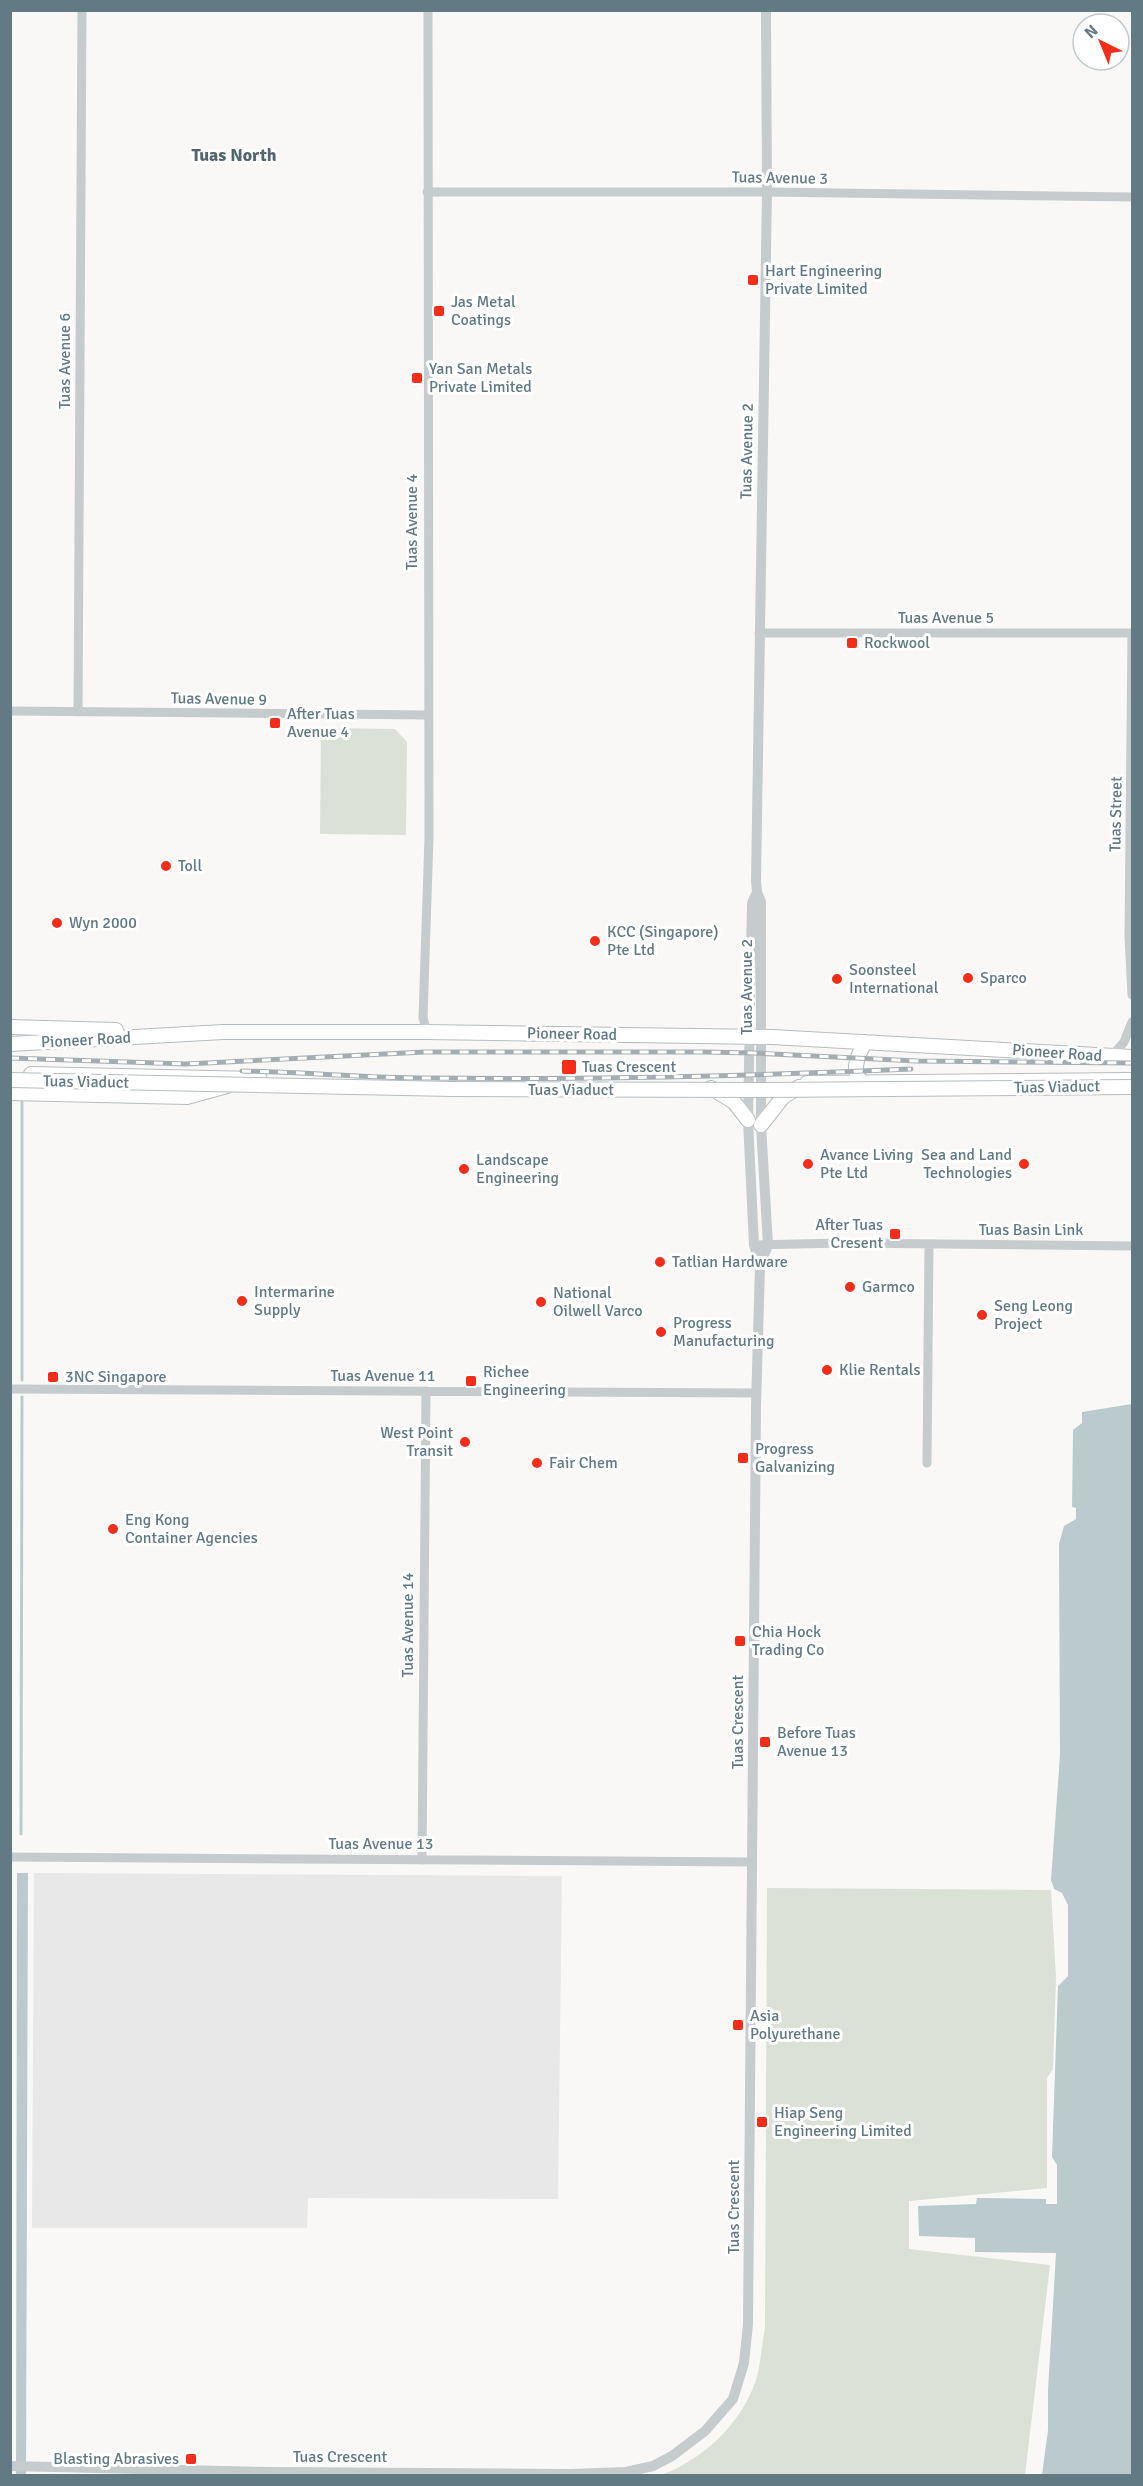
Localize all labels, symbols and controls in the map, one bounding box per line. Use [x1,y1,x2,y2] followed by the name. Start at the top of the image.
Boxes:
[1071,12,1131,72] north arrow
[1081,21,1102,43] text: N
[192,144,277,166] district label: Tuas North
[732,167,828,189] street label: Tuas Avenue 3
[765,261,882,299] place label: Hart Engineering Private Limited
[746,273,760,287] marker: Hart Engineering Private Limited
[451,292,516,330] place label: Jas Metal Coatings
[432,304,446,318] marker: Jas Metal Coatings
[55,313,75,409] street label: Tuas Avenue 6
[429,359,532,397] place label: Yan San Metals Private Limited
[410,371,424,385] marker: Yan San Metals Private Limited
[736,403,758,499] street label: Tuas Avenue 2
[402,474,422,570] street label: Tuas Avenue 4
[898,608,994,628] street label: Tuas Avenue 5
[864,633,930,653] place label: Rockwool
[845,636,859,650] marker: Rockwool
[171,688,267,710] street label: Tuas Avenue 9
[287,704,355,742] place label: After Tuas Avenue 4
[268,716,282,730] marker: After Tuas Avenue 4
[1105,776,1127,852] street label: Tuas Street
[178,856,202,876] place label: Toll
[159,859,173,873] marker: Toll
[69,913,137,933] place label: Wyn 2000
[50,916,64,930] marker: Wyn 2000
[607,922,719,960] place label: KCC (Singapore) Pte Ltd
[588,934,602,948] marker: KCC (Singapore) Pte Ltd
[737,939,757,1035] street label: Tuas Avenue 2
[849,960,939,998] place label: Soonsteel International
[980,968,1027,988] place label: Sparco
[961,971,975,985] marker: Sparco
[830,972,844,986] marker: Soonsteel International
[527,1023,617,1045] street label: Pioneer Road
[40,1028,132,1052] street label: Pioneer Road
[1011,1040,1103,1066] street label: Pioneer Road
[582,1057,676,1077] place label: Tuas Crescent
[560,1058,578,1076] marker: Tuas Crescent
[43,1071,129,1093] street label: Tuas Viaduct
[1014,1076,1100,1098] street label: Tuas Viaduct
[528,1080,614,1100] street label: Tuas Viaduct
[820,1145,913,1183] place label: Avance Living Pte Ltd
[921,1145,1012,1183] place label: Sea and Land Technologies
[476,1150,559,1188] place label: Landscape Engineering
[801,1157,815,1171] marker: Avance Living Pte Ltd
[1017,1157,1031,1171] marker: Sea and Land Technologies
[457,1162,471,1176] marker: Landscape Engineering
[815,1215,883,1253] place label: After Tuas Cresent
[979,1220,1083,1240] street label: Tuas Basin Link
[888,1227,902,1241] marker: After Tuas Cresent
[672,1252,788,1272] place label: Tatlian Hardware
[653,1255,667,1269] marker: Tatlian Hardware
[862,1277,915,1297] place label: Garmco
[843,1280,857,1294] marker: Garmco
[254,1282,335,1320] place label: Intermarine Supply
[553,1283,643,1321] place label: National Oilwell Varco
[235,1294,249,1308] marker: Intermarine Supply
[534,1295,548,1309] marker: National Oilwell Varco
[994,1296,1073,1334] place label: Seng Leong Project
[975,1308,989,1322] marker: Seng Leong Project
[673,1313,775,1351] place label: Progress Manufacturing
[654,1325,668,1339] marker: Progress Manufacturing
[839,1360,921,1380] place label: Klie Rentals
[483,1362,566,1400] place label: Richee Engineering
[820,1363,834,1377] marker: Klie Rentals
[331,1366,435,1386] street label: Tuas Avenue 11
[65,1367,167,1387] place label: 3NC Singapore
[46,1370,60,1384] marker: 3NC Singapore
[464,1374,478,1388] marker: Richee Engineering
[380,1423,453,1461] place label: West Point Transit
[458,1435,472,1449] marker: West Point Transit
[755,1439,835,1477] place label: Progress Galvanizing
[736,1451,750,1465] marker: Progress Galvanizing
[549,1453,618,1473] place label: Fair Chem
[530,1456,544,1470] marker: Fair Chem
[125,1510,258,1548] place label: Eng Kong Container Agencies
[106,1522,120,1536] marker: Eng Kong Container Agencies
[398,1572,418,1677] street label: Tuas Avenue 14
[752,1622,824,1660] place label: Chia Hock Trading Co
[733,1634,747,1648] marker: Chia Hock Trading Co
[728,1675,748,1769] street label: Tuas Crescent
[777,1723,856,1761] place label: Before Tuas Avenue 13
[758,1735,772,1749] marker: Before Tuas Avenue 13
[329,1834,433,1854] street label: Tuas Avenue 13
[750,2006,840,2044] place label: Asia Polyurethane
[731,2018,745,2032] marker: Asia Polyurethane
[774,2103,912,2141] place label: Hiap Seng Engineering Limited
[755,2115,769,2129] marker: Hiap Seng Engineering Limited
[724,2160,744,2254] street label: Tuas Crescent
[293,2447,387,2467] street label: Tuas Crescent
[53,2449,179,2469] place label: Blasting Abrasives
[184,2452,198,2466] marker: Blasting Abrasives

